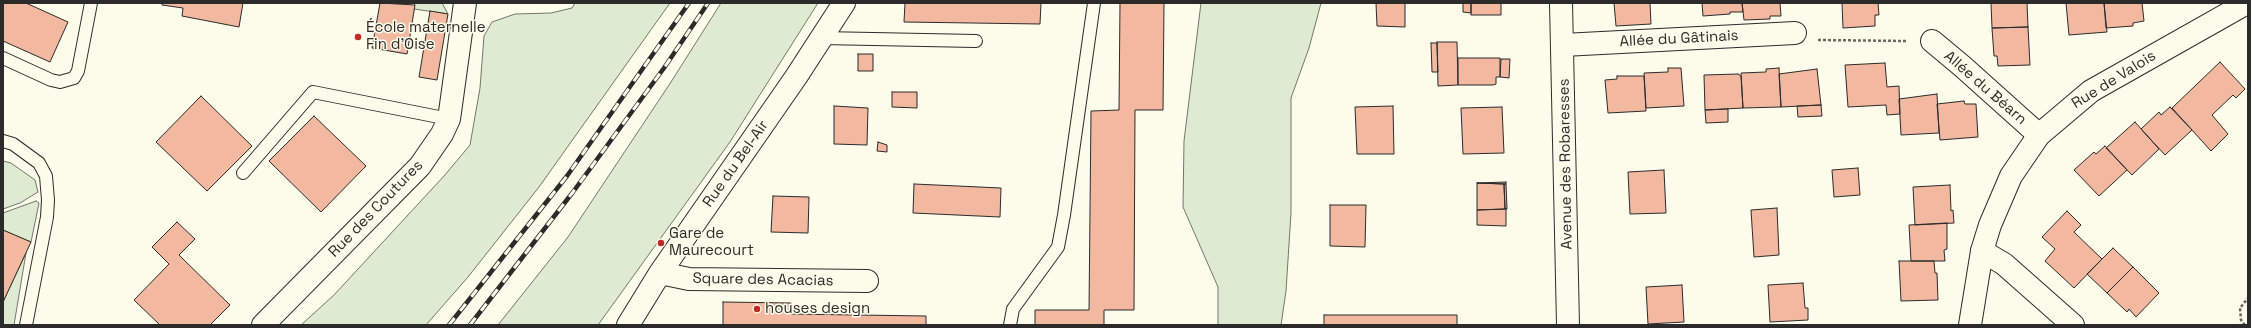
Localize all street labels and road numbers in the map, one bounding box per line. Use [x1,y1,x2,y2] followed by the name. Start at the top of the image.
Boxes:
[1619,27,1739,51] street label: Allée du Gâtinais
[1940,47,2030,129] street label: Allée du Béarn
[2069,47,2159,113] street label: Rue de Valois
[1556,78,1576,250] street label: Avenue des Robaresses
[699,117,773,211] street label: Rue du Bel-Air
[325,157,427,261] street label: Rue des Coutures
[692,270,834,290] street label: Square des Acacias

